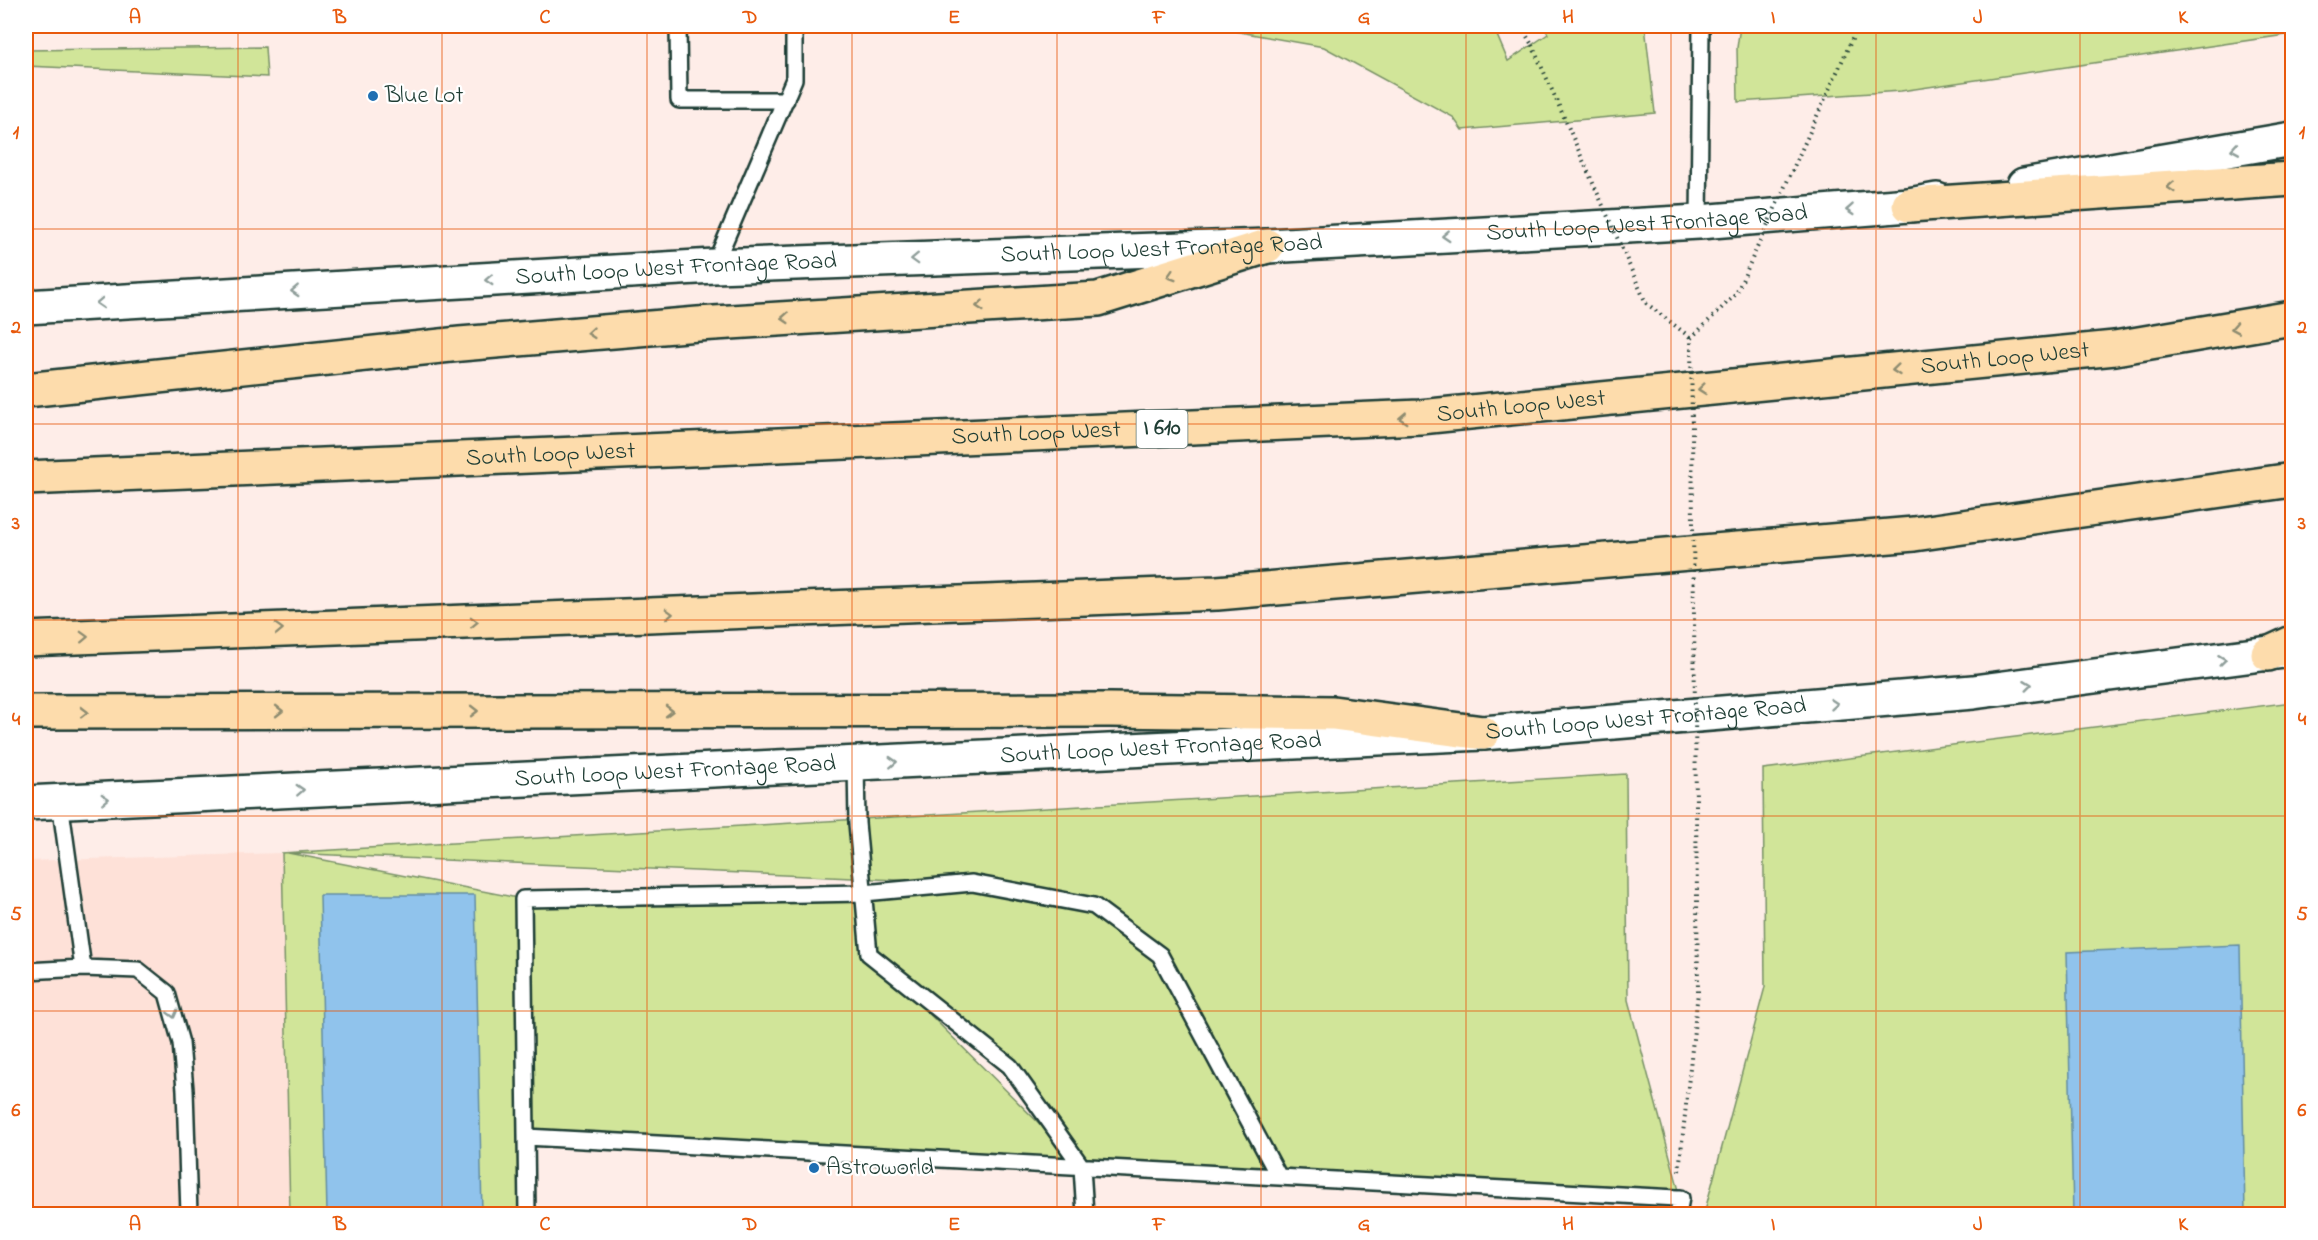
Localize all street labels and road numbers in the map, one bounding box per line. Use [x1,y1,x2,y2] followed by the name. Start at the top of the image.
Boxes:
[1485,196,1809,251] street label: South Loop West Frontage Road
[1000,225,1324,273] street label: South Loop West Frontage Road
[514,244,838,295] street label: South Loop West Frontage Road
[1919,333,2091,385] street label: South Loop West
[1435,381,1607,433] street label: South Loop West
[1136,410,1188,448] road number: I 610
[951,413,1122,455] street label: South Loop West
[465,434,636,476] street label: South Loop West
[1484,688,1808,750] street label: South Loop West Frontage Road
[999,723,1323,774] street label: South Loop West Frontage Road
[514,747,837,797] street label: South Loop West Frontage Road

